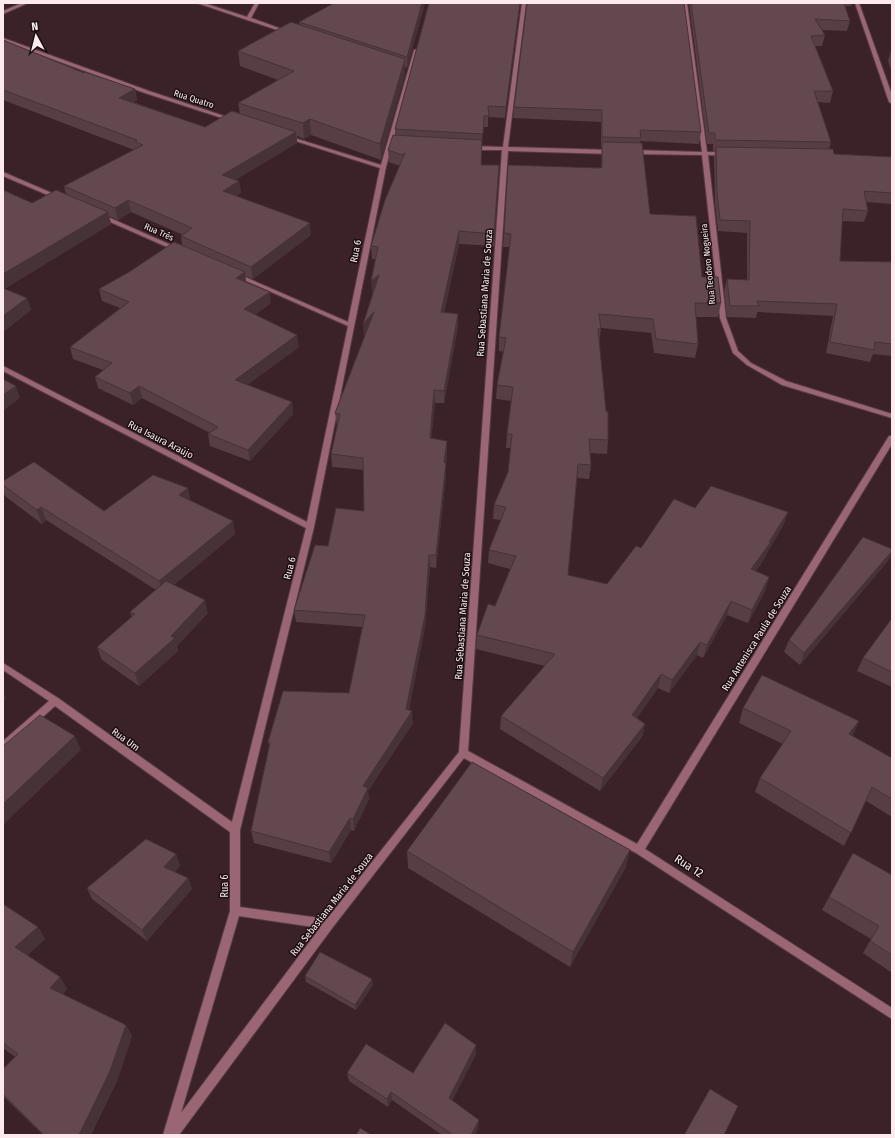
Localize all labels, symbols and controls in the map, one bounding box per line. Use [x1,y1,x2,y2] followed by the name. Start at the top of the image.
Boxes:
[16,16,56,56] north arrow
[31,20,39,33] text: N
[173,88,216,110] street label: Rua Quatro
[143,221,175,243] street label: Rua Três
[699,222,717,305] street label: Rua Teodoro Nogueira
[475,229,495,357] street label: Rua Sebastiana Maria de Souza
[348,239,364,264] street label: Rua 6
[126,417,196,462] street label: Rua Isaura Araújo
[453,552,473,680] street label: Rua Sebastiana Maria de Souza
[281,556,299,581] street label: Rua 6
[720,584,794,693] street label: Rua Antenisca Paula de Souza
[109,726,142,754] street label: Rua Um
[288,851,376,959] street label: Rua Sebastiana Maria de Souza
[672,852,706,880] street label: Rua 12
[219,875,231,897] street label: Rua 6

